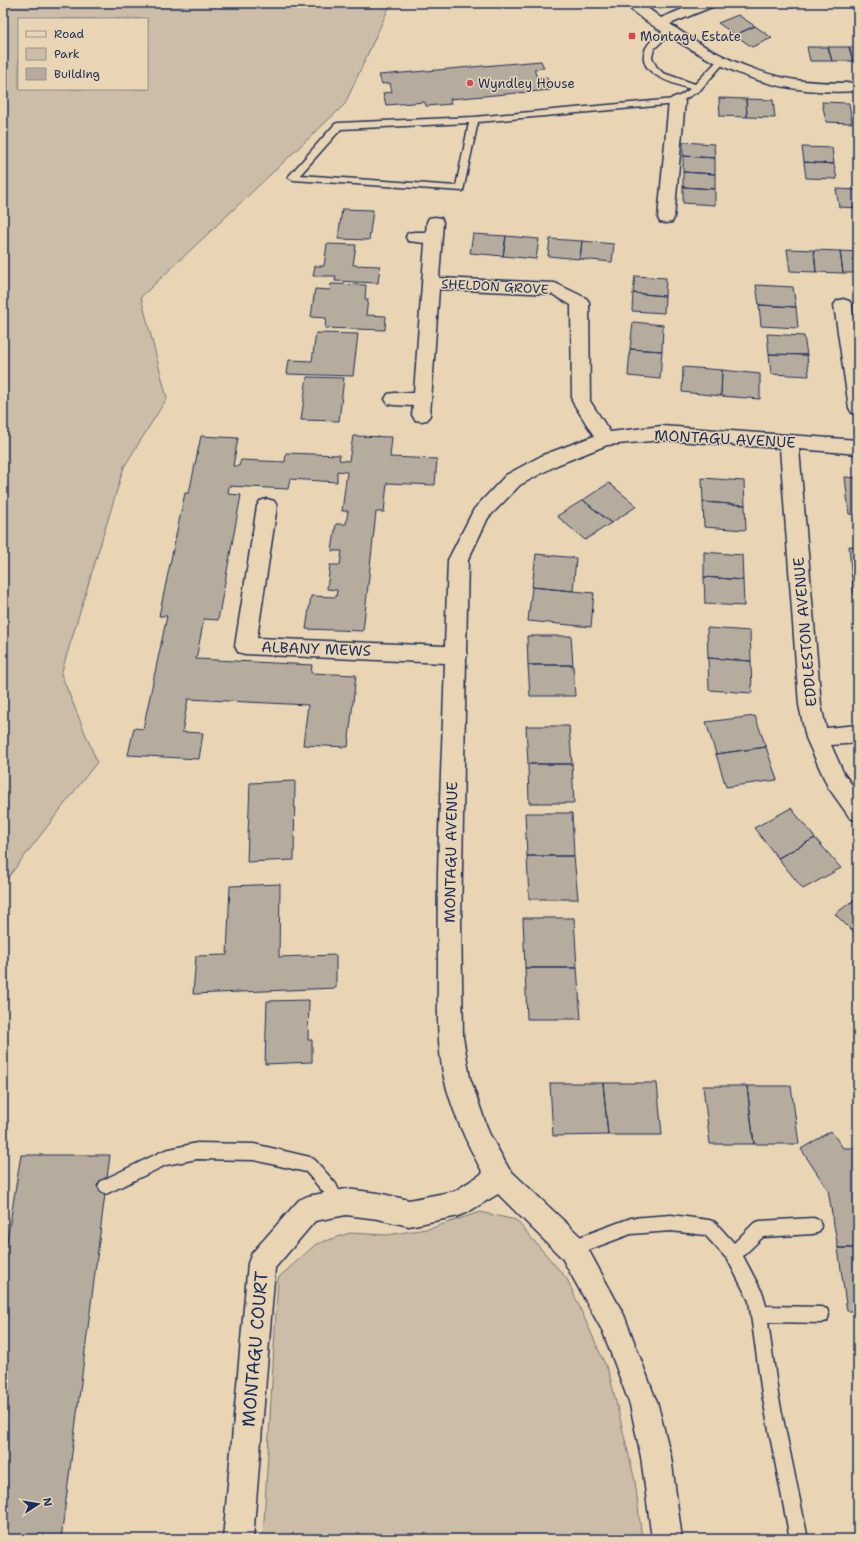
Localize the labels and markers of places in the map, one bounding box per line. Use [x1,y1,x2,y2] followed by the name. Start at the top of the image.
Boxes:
[640,28,741,45] place label: Montagu Estate
[627,31,637,41] marker: Montagu Estate
[478,75,575,92] place label: Wyndley House
[465,78,475,88] marker: Wyndley House

